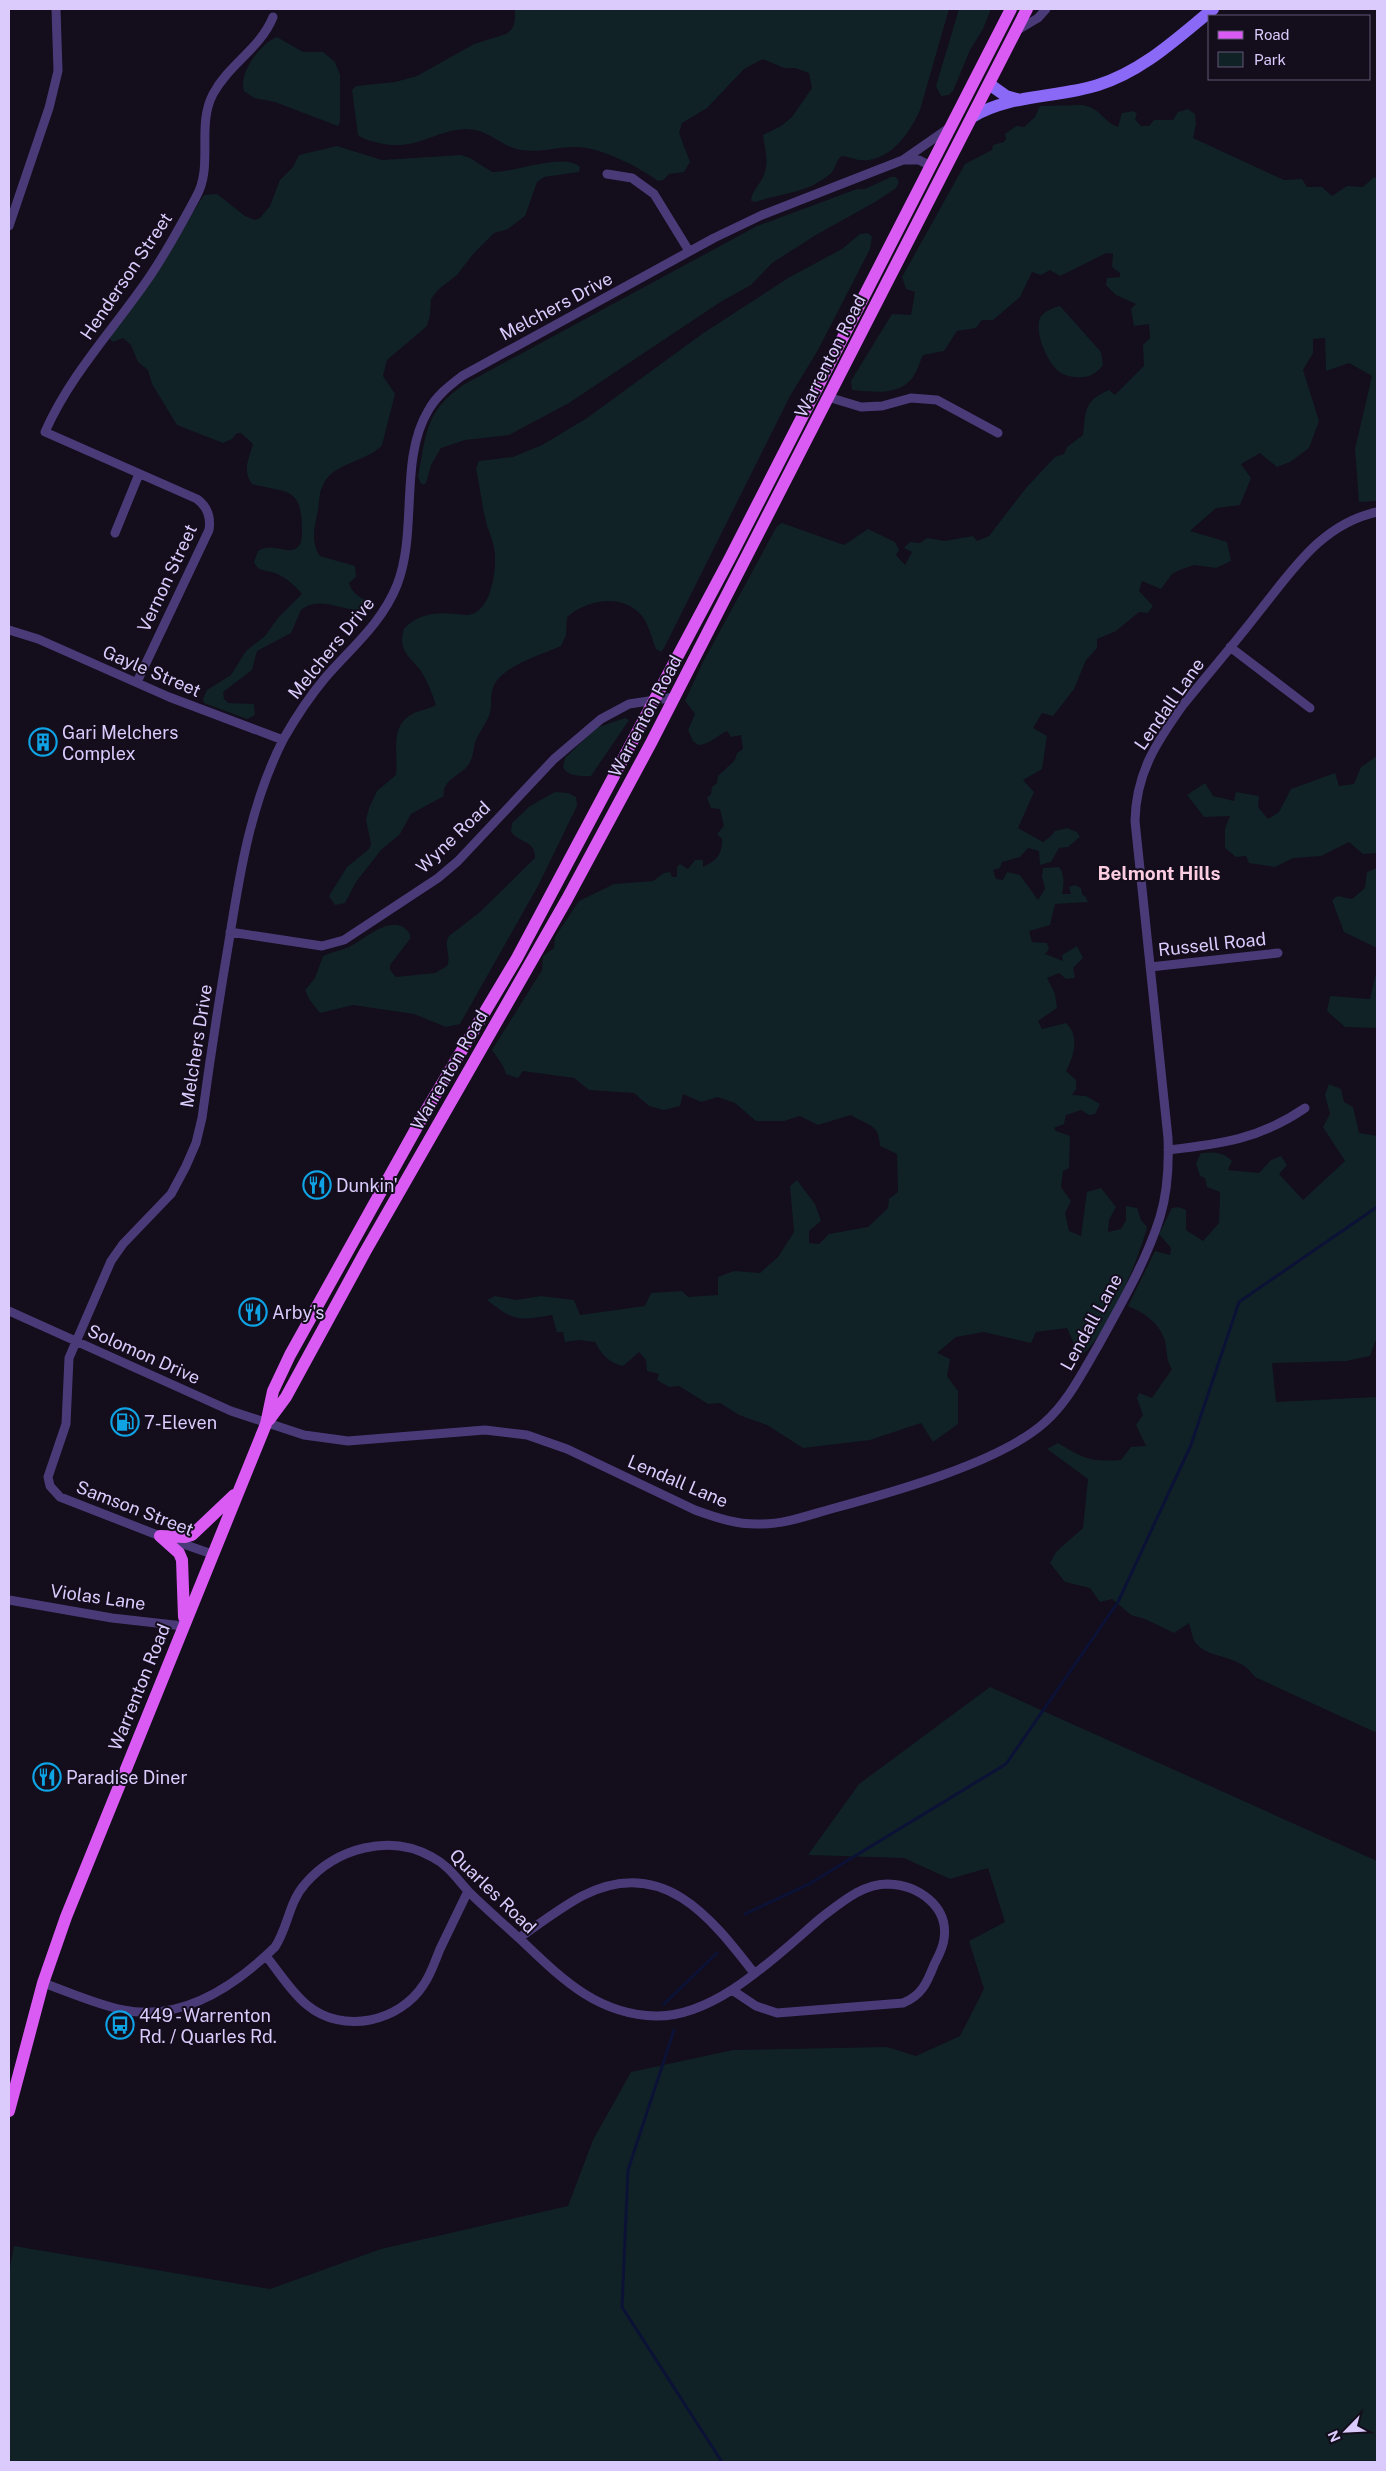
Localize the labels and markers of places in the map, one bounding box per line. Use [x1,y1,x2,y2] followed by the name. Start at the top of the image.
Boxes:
[62,722,178,764] place label: Gari Melchers Complex
[28,727,58,757] building icon: Gari Melchers Complex
[302,1170,332,1200] restaurant icon: Dunkin'
[336,1175,398,1196] place label: Dunkin'
[238,1297,268,1327] restaurant icon: Arby's
[272,1302,324,1323] place label: Arby's
[110,1407,140,1437] fuel station icon: 7-Eleven
[144,1412,217,1433] place label: 7-Eleven
[32,1762,62,1792] restaurant icon: Paradise Diner
[66,1767,187,1788] place label: Paradise Diner
[139,2005,277,2047] place label: 449 - Warrenton Rd. / Quarles Rd.
[105,2010,135,2040] bus stop icon: 449 - Warrenton Rd. / Quarles Rd.

